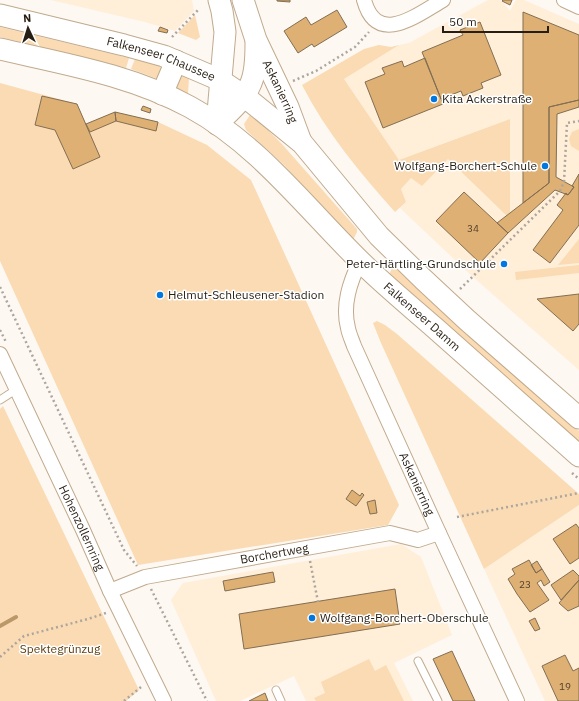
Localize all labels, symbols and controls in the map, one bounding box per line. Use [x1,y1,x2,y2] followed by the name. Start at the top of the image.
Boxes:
[8,8,48,48] north arrow
[443,8,548,34] scale bar
[23,11,32,25] text: N
[449,14,477,29] text: 50 m
[105,33,218,84] street label: Falkenseer Chaussee
[260,57,301,126] street label: Askanierring
[442,91,532,106] place label: Kita Ackerstraße
[429,94,439,104] marker: Kita Ackerstraße
[394,158,537,173] place label: Wolfgang-Borchert-Schule
[540,161,550,171] marker: Wolfgang-Borchert-Schule
[467,222,479,235] house number: 34
[346,256,496,271] place label: Peter-Härtling-Grundschule
[499,259,509,269] marker: Peter-Härtling-Grundschule
[381,279,464,354] street label: Falkenseer Damm
[168,287,324,302] place label: Helmut-Schleusener-Stadion
[155,290,165,300] marker: Helmut-Schleusener-Stadion
[396,450,438,518] street label: Askanierring
[56,482,108,573] street label: Hohenzollernring
[239,540,310,567] street label: Borchertweg
[519,578,531,591] house number: 23
[320,610,489,625] place label: Wolfgang-Borchert-Oberschule
[307,613,317,623] marker: Wolfgang-Borchert-Oberschule
[20,641,101,656] park label: Spektegrünzug
[559,680,571,693] house number: 19

